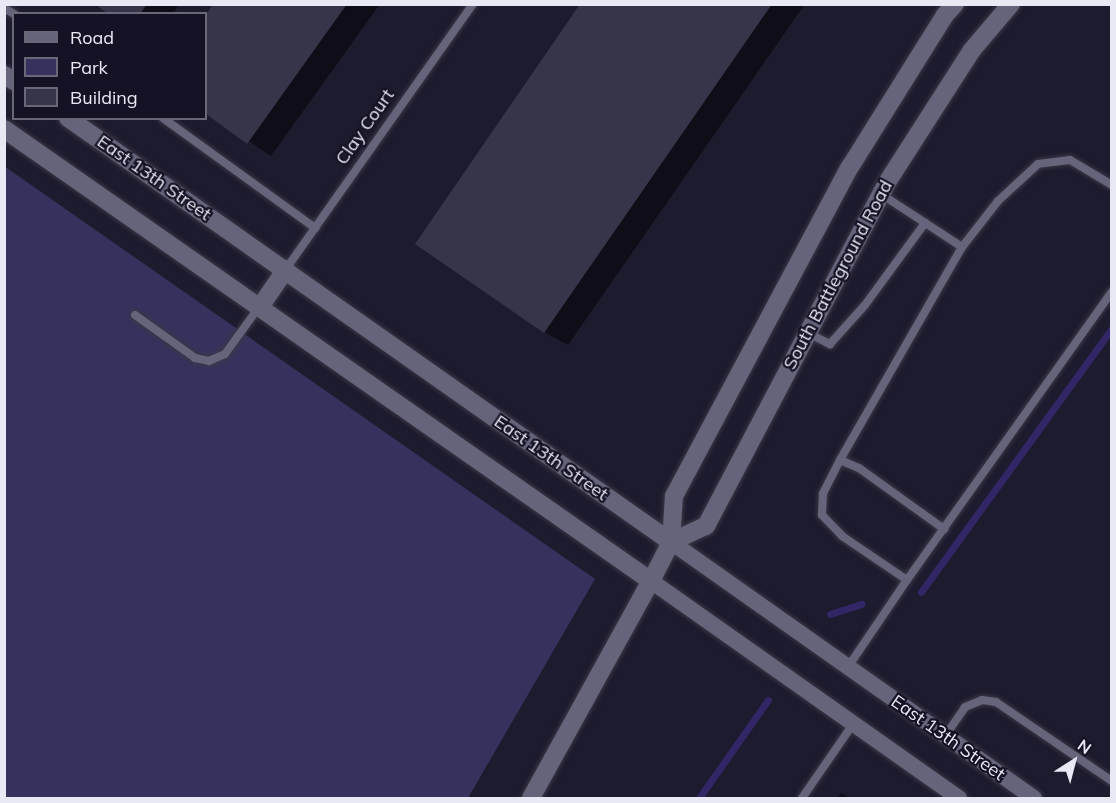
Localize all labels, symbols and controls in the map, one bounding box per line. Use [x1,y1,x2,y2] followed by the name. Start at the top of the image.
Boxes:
[12,12,207,120] legend
[70,26,114,49] text: Road
[70,56,108,79] text: Park
[331,85,399,169] street label: Clay Court
[70,86,138,109] text: Building
[93,131,215,225] street label: East 13th Street
[779,177,897,373] street label: South Battleground Road
[490,411,612,505] street label: East 13th Street
[887,691,1009,785] street label: East 13th Street
[1044,731,1104,791] north arrow
[1074,735,1095,758] text: N

